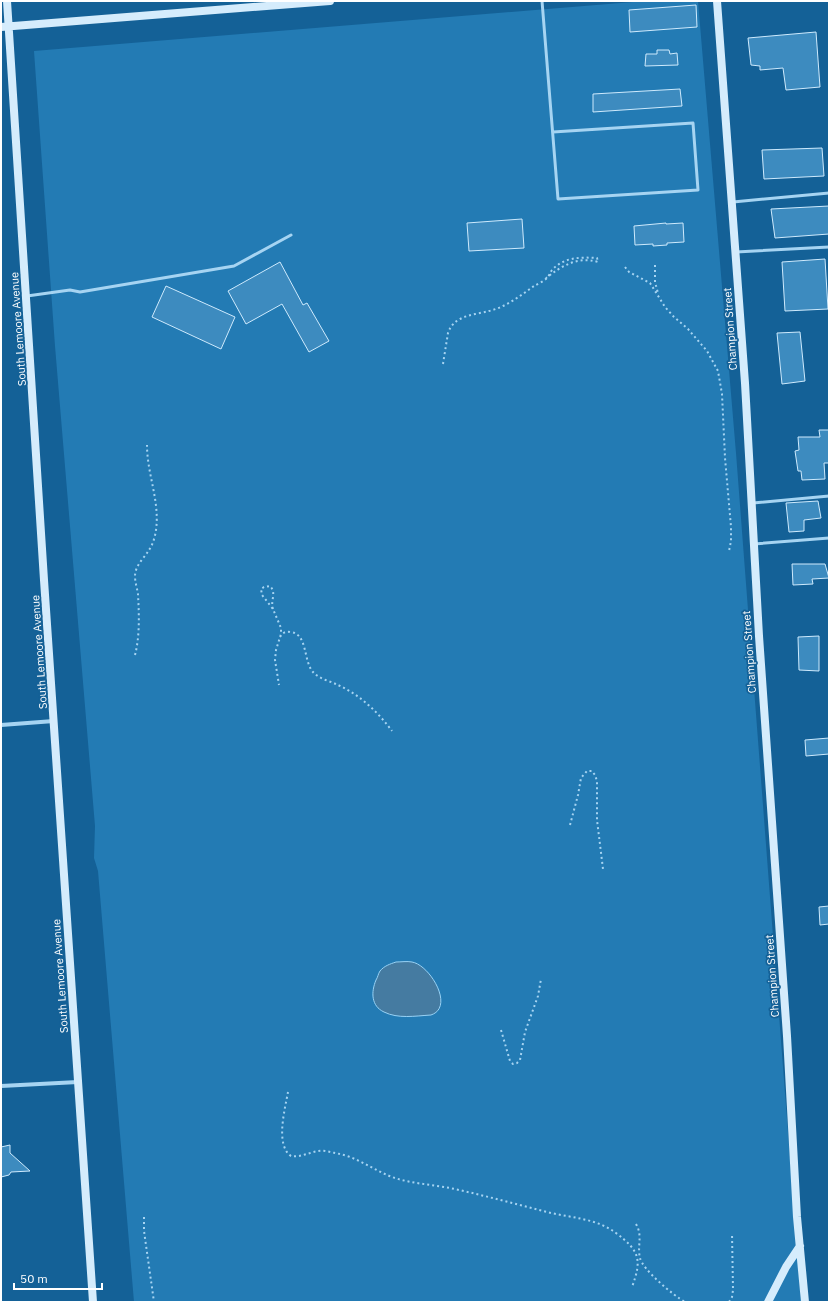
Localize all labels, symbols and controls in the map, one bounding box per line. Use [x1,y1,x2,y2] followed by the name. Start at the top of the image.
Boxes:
[7,272,29,386] street label: South Lemoore Avenue
[720,287,740,371] street label: Champion Street
[28,595,50,709] street label: South Lemoore Avenue
[739,610,759,694] street label: Champion Street
[49,919,71,1033] street label: South Lemoore Avenue
[762,934,782,1018] street label: Champion Street
[14,1265,102,1291] scale bar
[20,1271,48,1286] text: 50 m

